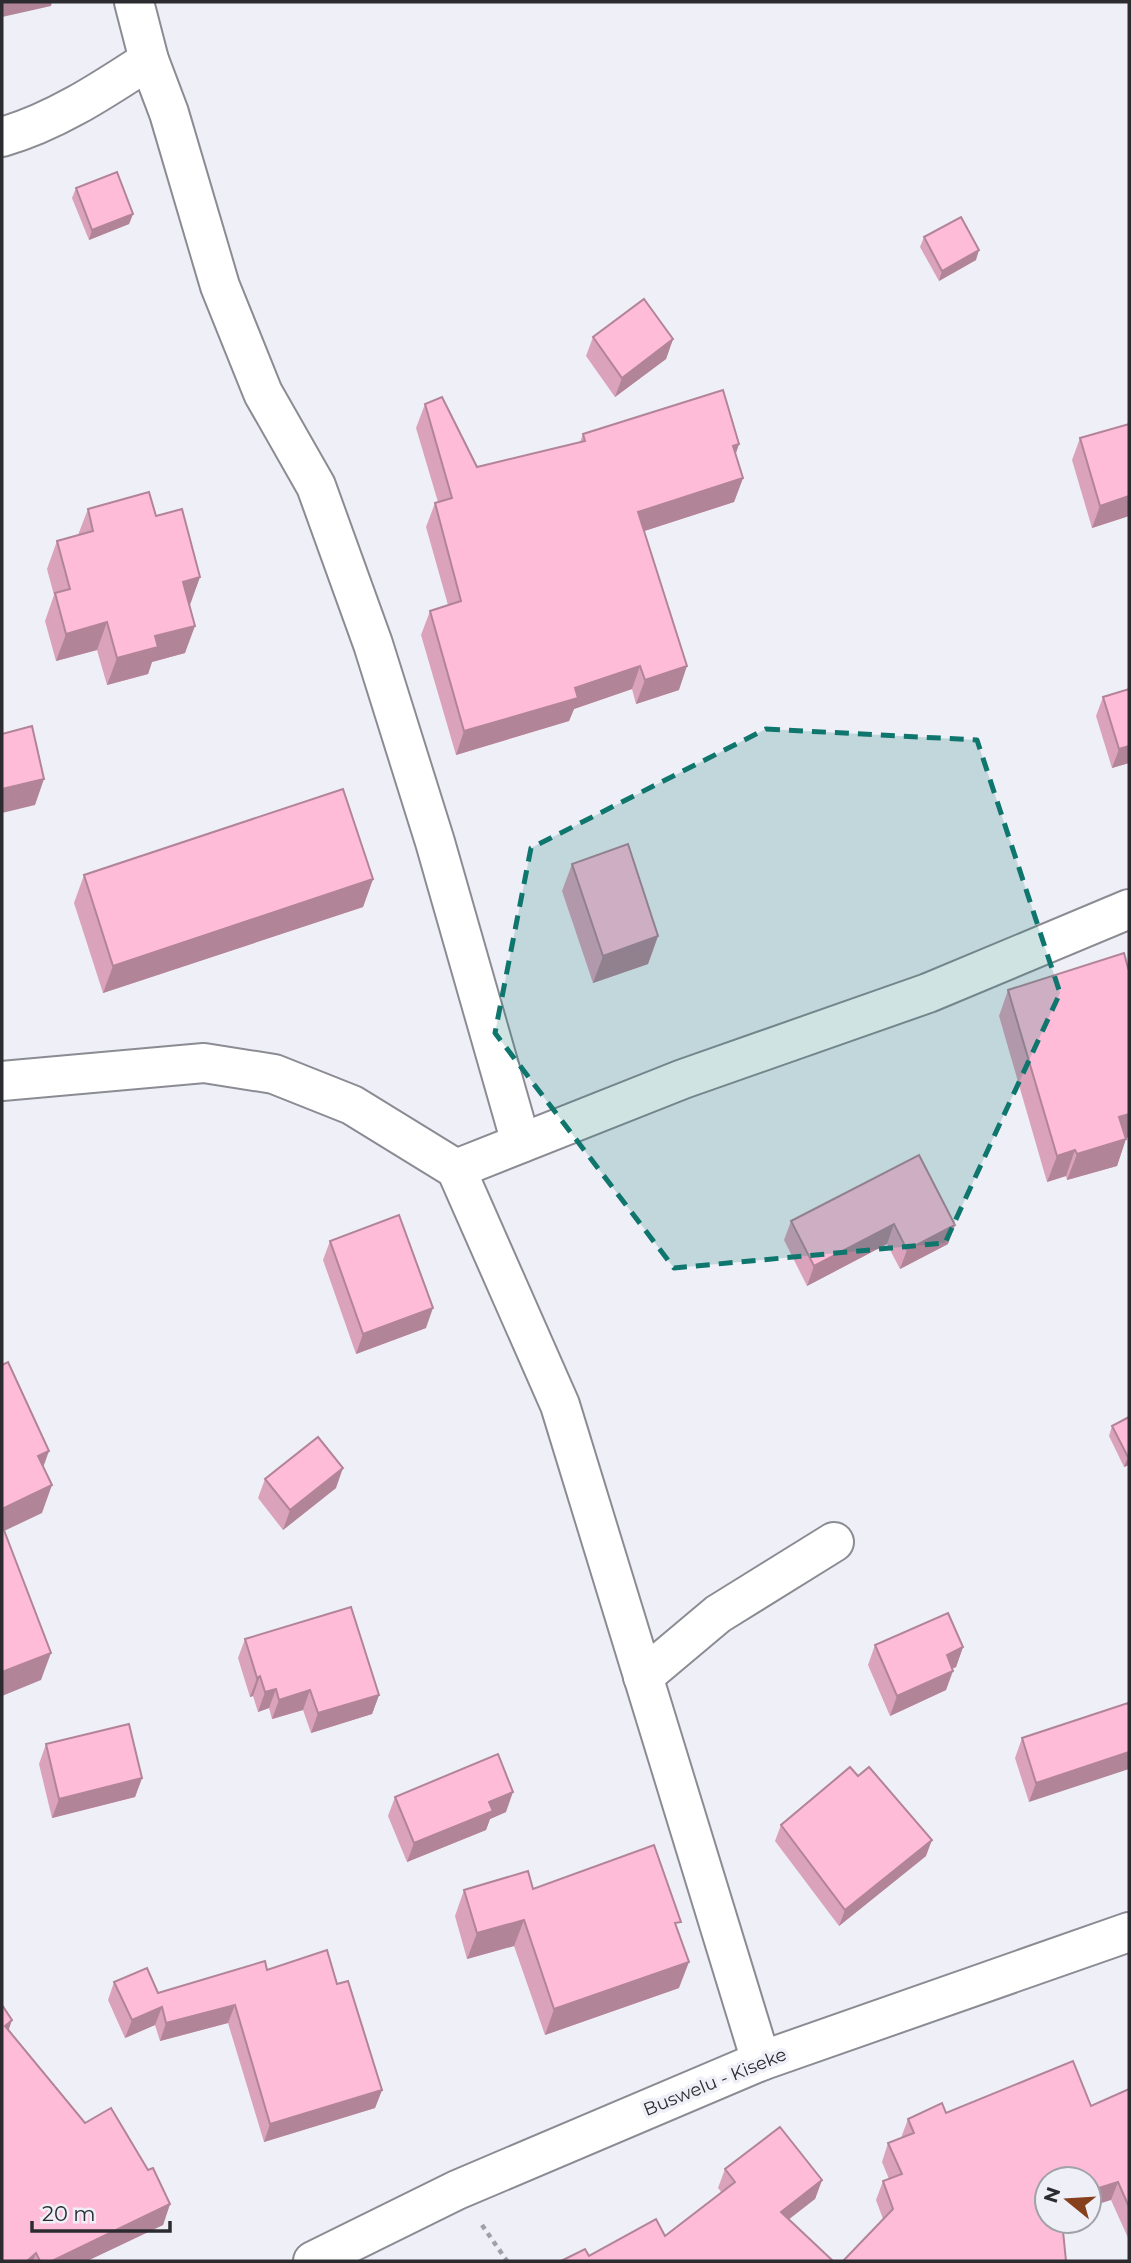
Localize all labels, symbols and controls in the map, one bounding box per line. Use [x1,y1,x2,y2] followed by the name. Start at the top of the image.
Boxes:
[640,2043,790,2121] street label: Buswelu - Kiseke
[1033,2165,1103,2235] north arrow
[1039,2184,1066,2206] text: N
[32,2190,170,2234] scale bar
[42,2201,96,2226] text: 20 m

